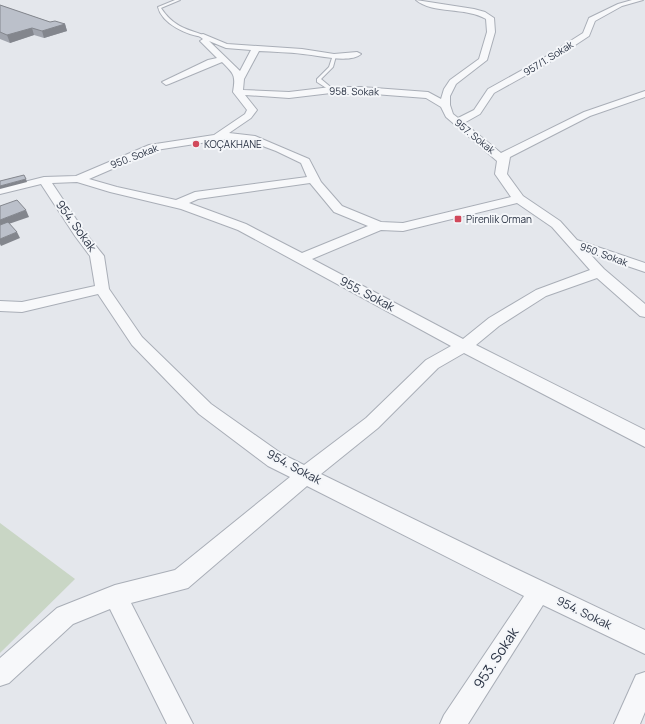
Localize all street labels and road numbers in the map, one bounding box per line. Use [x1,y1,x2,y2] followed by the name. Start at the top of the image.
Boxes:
[520,37,577,79] street label: 957/1. Sokak
[329,84,380,98] street label: 958. Sokak
[452,115,499,157] street label: 957. Sokak
[108,140,161,172] street label: 950. Sokak
[52,197,101,256] street label: 954. Sokak
[578,239,631,270] street label: 950. Sokak
[337,272,399,316] street label: 955. Sokak
[264,445,326,489] street label: 954. Sokak
[554,592,616,634] street label: 954. Sokak
[469,623,523,692] street label: 953. Sokak

